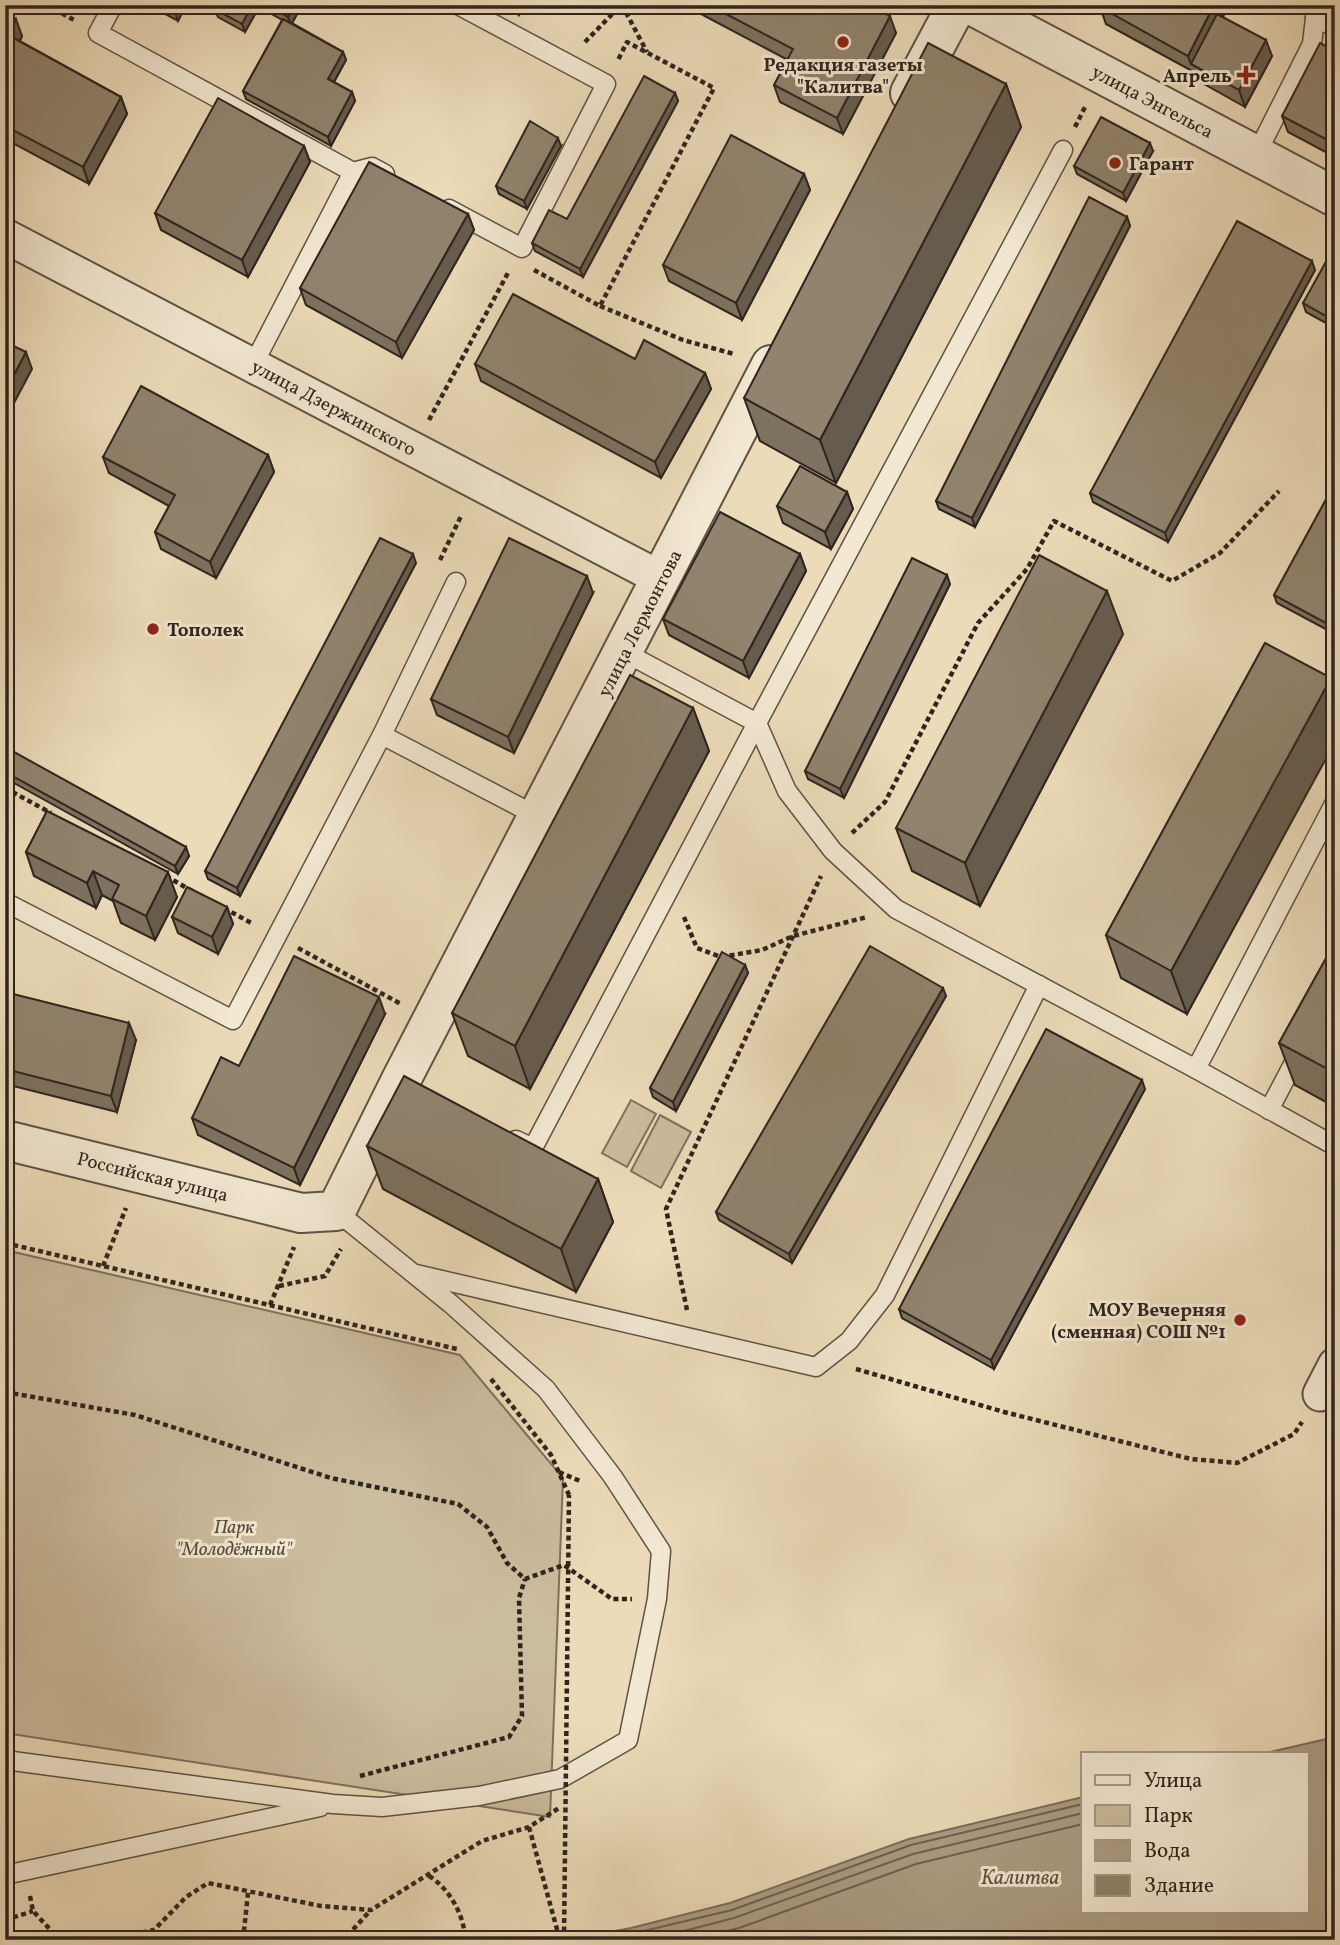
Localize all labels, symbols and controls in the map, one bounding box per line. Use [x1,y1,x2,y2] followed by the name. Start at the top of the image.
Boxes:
[835,34,851,50] marker: Редакция газеты "Калитва"
[763,53,923,101] place label: Редакция газеты "Калитва"
[1087,60,1218,146] street label: улица Энгельса
[1163,64,1232,90] place label: Апрель
[1238,67,1254,83] marker: Апрель
[1129,152,1195,178] place label: Гарант
[1107,155,1123,171] marker: Гарант
[246,354,420,463] street label: улица Дзержинского
[592,546,689,702] street label: улица Лермонтова
[167,618,244,644] place label: Тополек
[145,621,161,637] marker: Тополек
[74,1147,231,1209] street label: Российская улица
[1051,1298,1226,1346] place label: МОУ Вечерняя (сменная) СОШ №1
[1232,1312,1248,1328] marker: МОУ Вечерняя (сменная) СОШ №1
[176,1515,293,1563] park label: Парк "Молодёжный"
[1081,1752,1308,1913] legend
[1144,1767,1202,1796] text: Улица
[1144,1802,1193,1831] text: Парк
[1144,1837,1191,1866] text: Вода
[981,1864,1059,1893] water label: Калитва
[1144,1872,1214,1901] text: Здание

